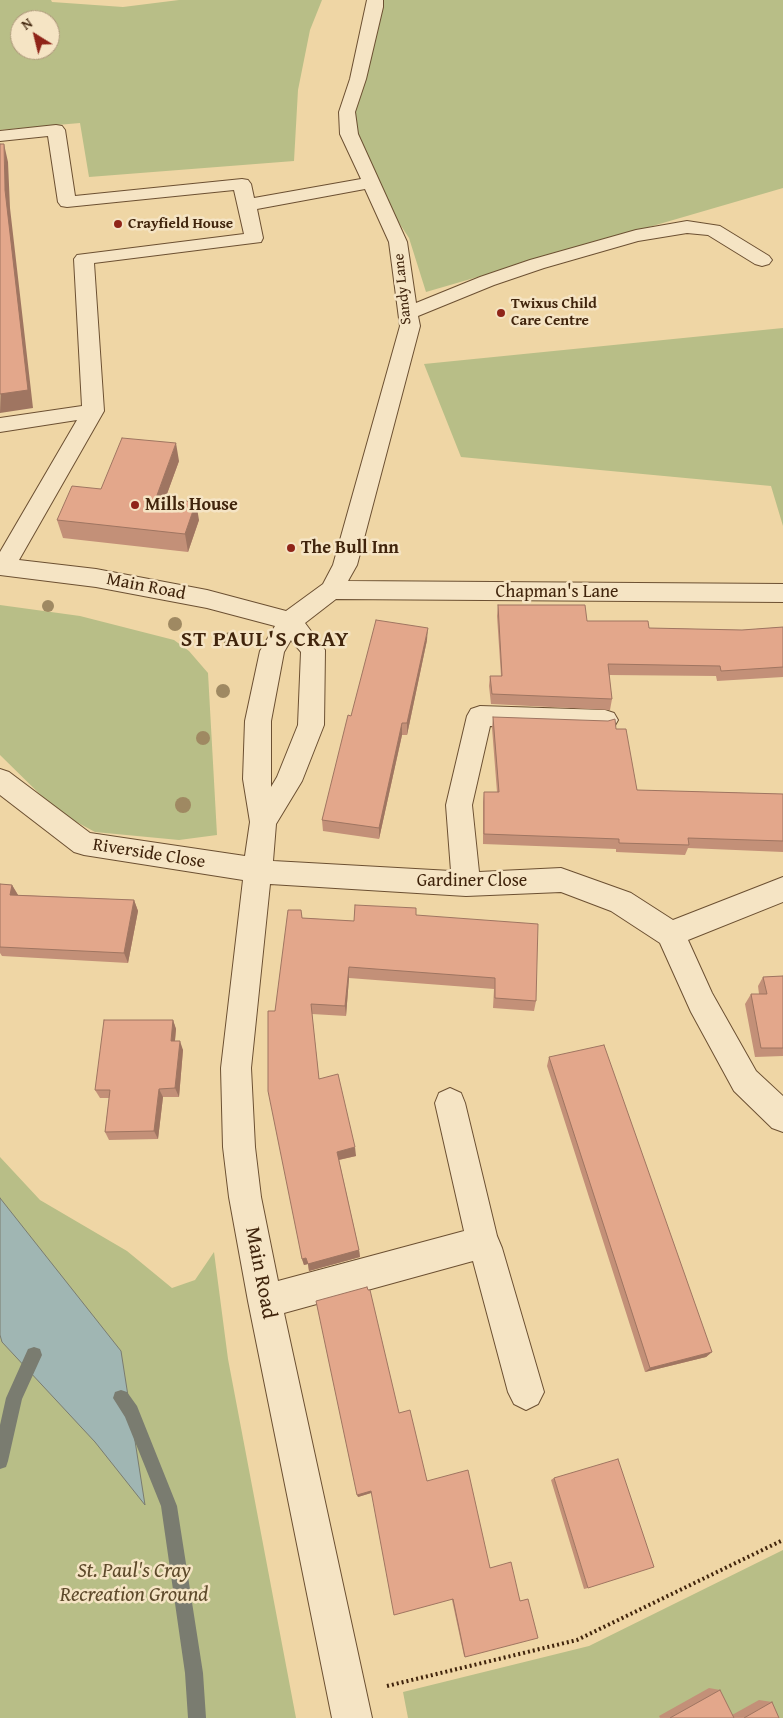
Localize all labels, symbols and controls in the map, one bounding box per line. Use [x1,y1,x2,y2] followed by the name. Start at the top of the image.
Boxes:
[10,10,60,60] north arrow
[17,13,36,35] text: N
[128,215,233,233] place label: Crayfield House
[112,218,124,230] marker: Crayfield House
[390,253,416,325] street label: Sandy Lane
[511,295,597,330] place label: Twixus Child Care Centre
[495,307,507,319] marker: Twixus Child Care Centre
[145,494,238,516] place label: Mills House
[129,499,141,511] marker: Mills House
[301,537,399,559] place label: The Bull Inn
[285,542,297,554] marker: The Bull Inn
[105,569,187,605] street label: Main Road
[495,581,619,603] street label: Chapman's Lane
[179,627,351,653] district label: ST PAUL'S CRAY
[91,834,207,874] street label: Riverside Close
[417,870,527,892] street label: Gardiner Close
[239,1225,281,1321] street label: Main Road
[60,1559,208,1609] park label: St. Paul's Cray Recreation Ground

